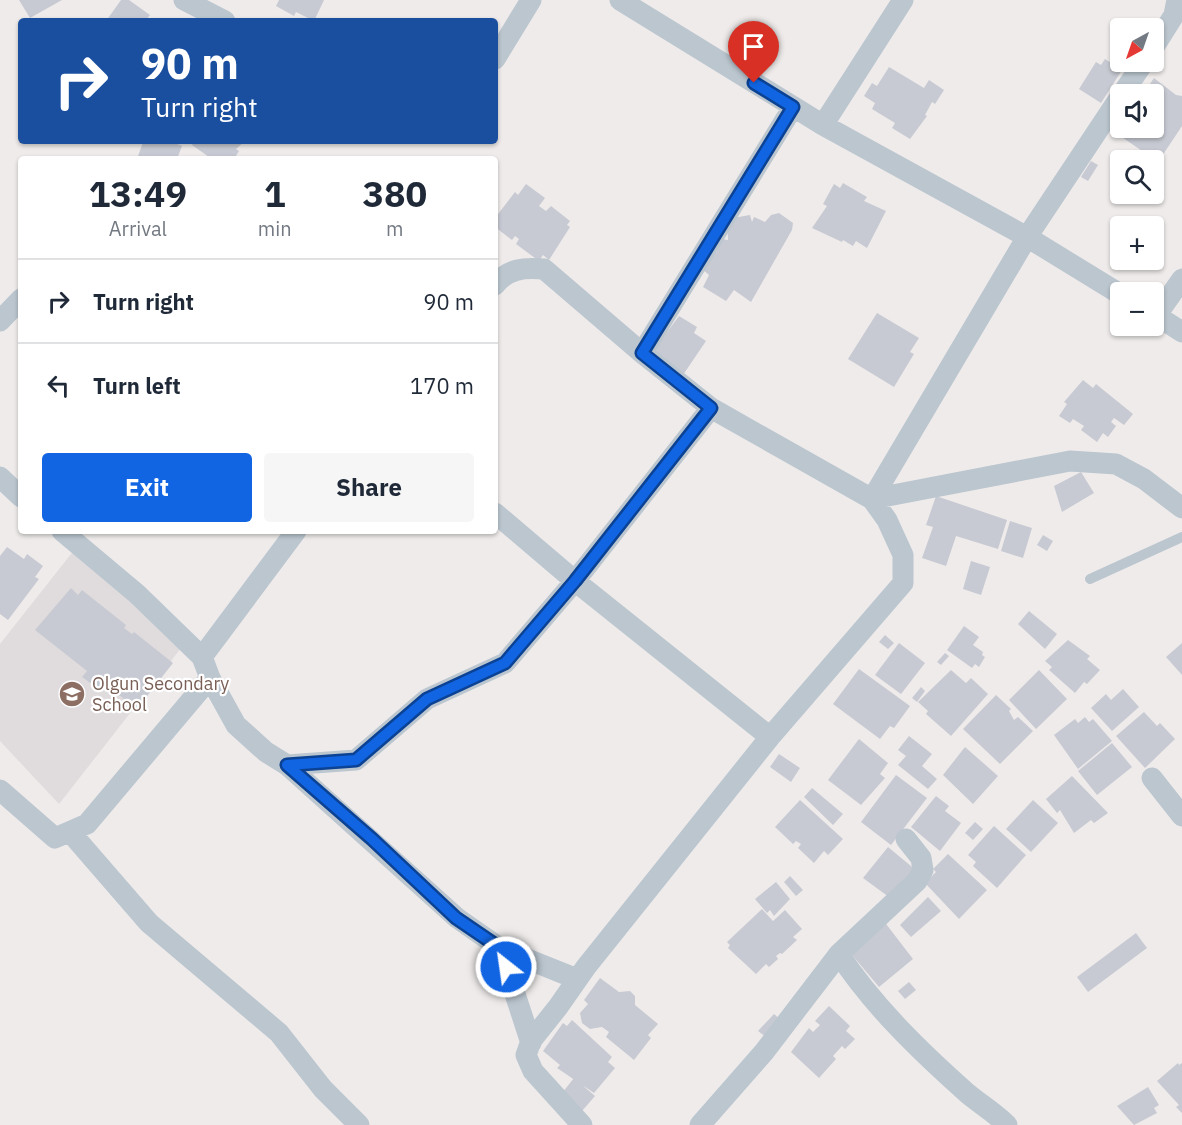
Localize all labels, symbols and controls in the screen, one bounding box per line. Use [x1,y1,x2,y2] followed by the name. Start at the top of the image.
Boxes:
[1110,18,1164,72] north arrow
[1110,18,1164,336] map controls
[728,21,779,83] pin
[737,30,770,63] icon: arrive
[141,36,239,91] text: 90 m
[42,42,120,120] icon: right
[1110,84,1164,138] button: sound
[141,89,258,124] text: Turn right
[1110,150,1164,204] button: search
[89,170,187,217] text: 13:49
[264,170,286,217] text: 1
[362,170,427,217] text: 380
[109,215,167,242] text: Arrival
[258,215,292,242] text: min
[386,215,404,242] text: m
[1110,216,1164,270] button: +
[1110,282,1164,336] button: −
[42,285,75,318] icon: right
[93,287,194,316] text: Turn right
[423,287,474,316] text: 90 m
[42,369,75,402] icon: left
[93,371,181,400] text: Turn left
[410,371,474,400] text: 170 m
[42,453,252,522] button: Exit
[264,453,474,522] button: Share
[92,672,229,716] place label: Olgun Secondary School
[57,679,87,709] school or university icon: Olgun Secondary School
[474,935,538,999] position arrow

